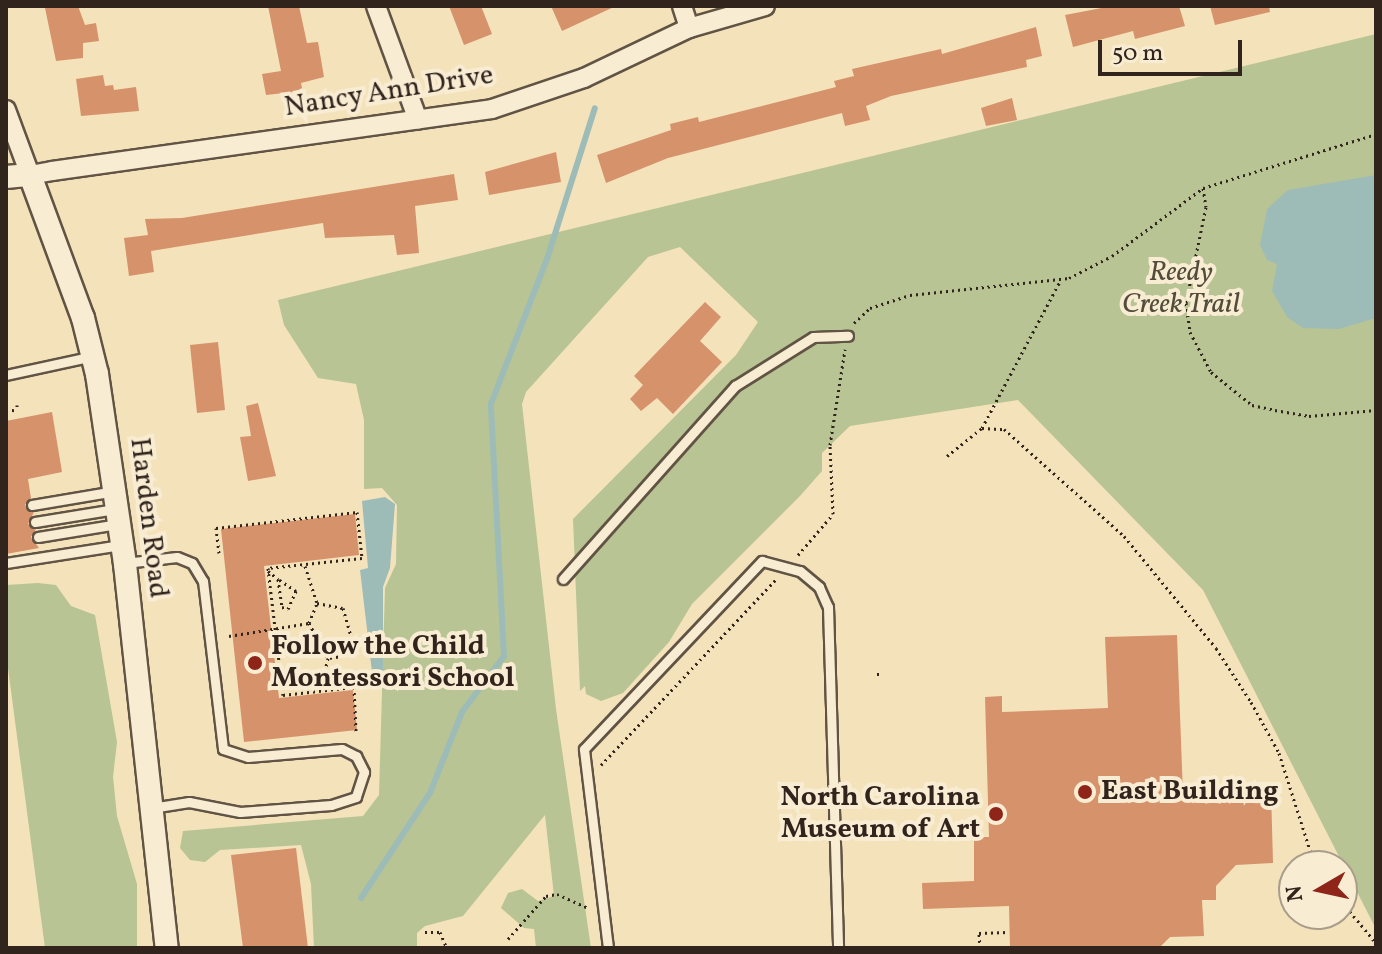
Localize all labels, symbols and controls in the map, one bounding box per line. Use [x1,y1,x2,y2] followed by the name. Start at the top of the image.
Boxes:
[1102,24,1246,74] scale bar
[1112,37,1164,71] text: 50 m
[282,59,496,125] street label: Nancy Ann Drive
[1122,256,1240,322] park label: Reedy Creek Trail
[121,436,175,600] street label: Harden Road
[271,630,514,696] place label: Follow the Child Montessori School
[246,654,264,672] marker: Follow the Child Montessori School
[1101,775,1279,809] place label: East Building
[781,781,980,847] place label: North Carolina Museum of Art
[1076,783,1094,801] marker: East Building
[987,805,1005,823] marker: North Carolina Museum of Art
[1278,850,1358,930] north arrow
[1279,883,1312,904] text: N

